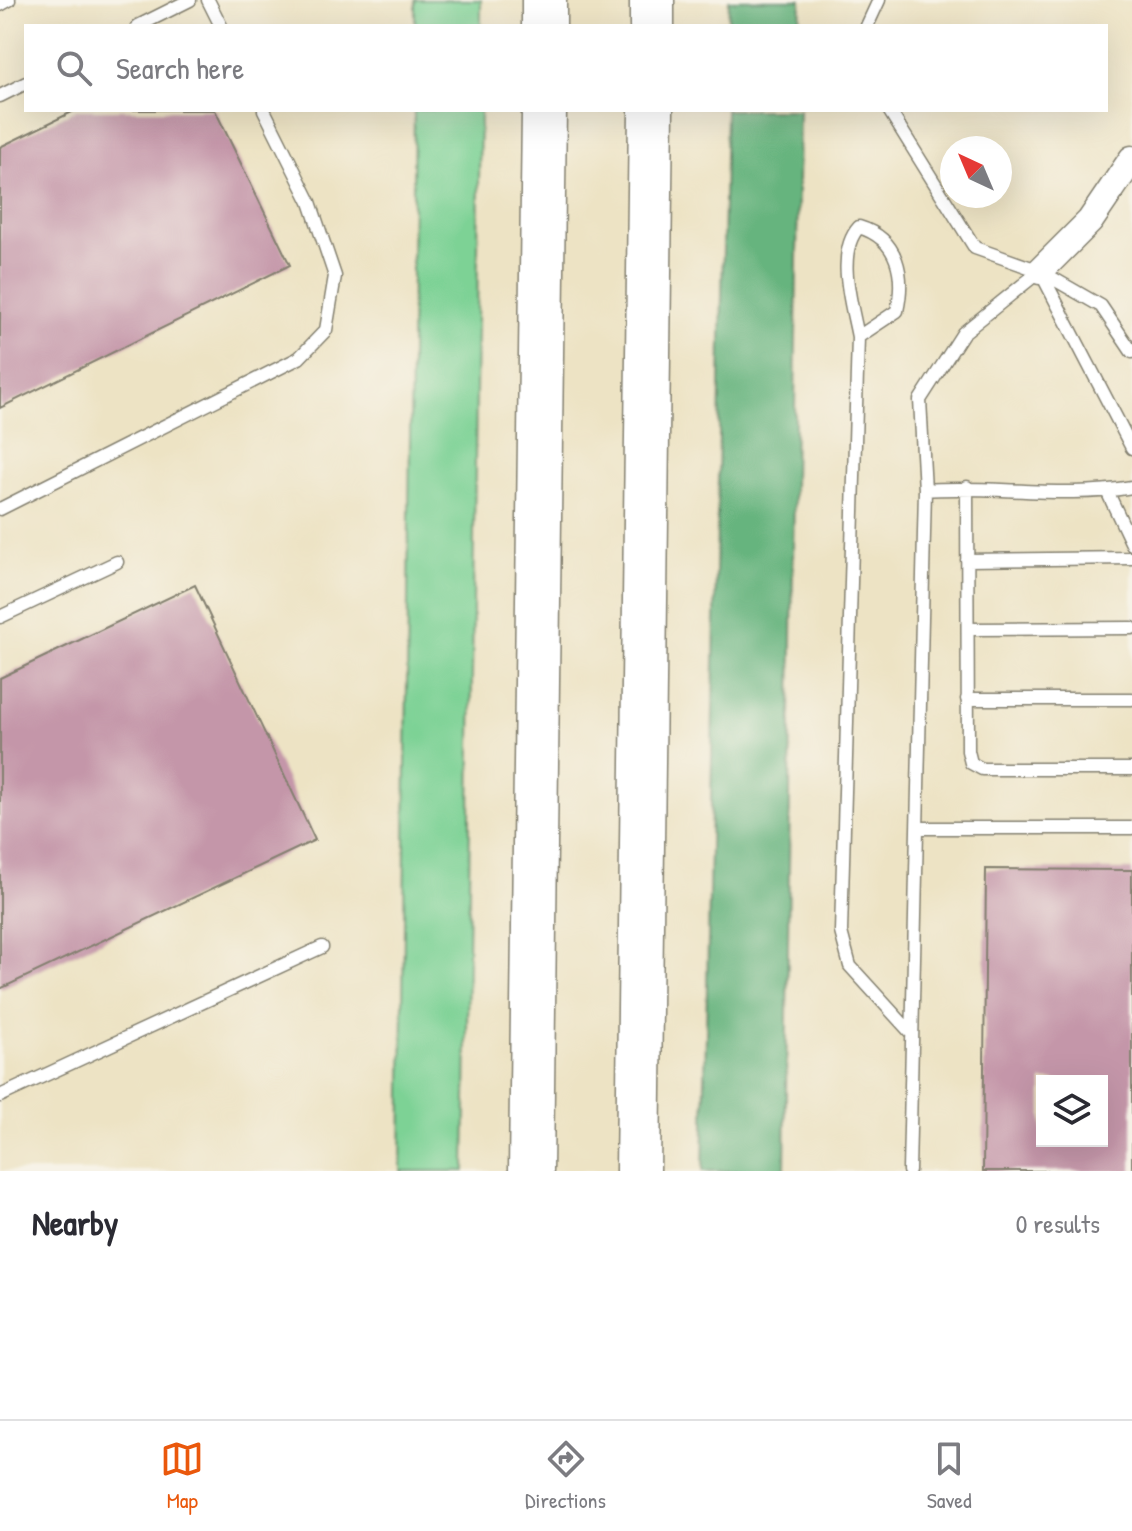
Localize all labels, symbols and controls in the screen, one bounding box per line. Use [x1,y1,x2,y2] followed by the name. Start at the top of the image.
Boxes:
[24,24,1108,112] search box
[52,46,96,90] icon: search
[116,48,244,88] text: Search here
[940,136,1012,208] north arrow
[1036,1075,1108,1147] map controls
[1036,1075,1108,1147] button: layers
[32,1200,118,1246] text: Nearby
[1016,1206,1100,1241] text: 0 results
[160,1437,204,1515] tab: Map
[525,1437,606,1515] tab: Directions
[927,1437,972,1515] tab: Saved

